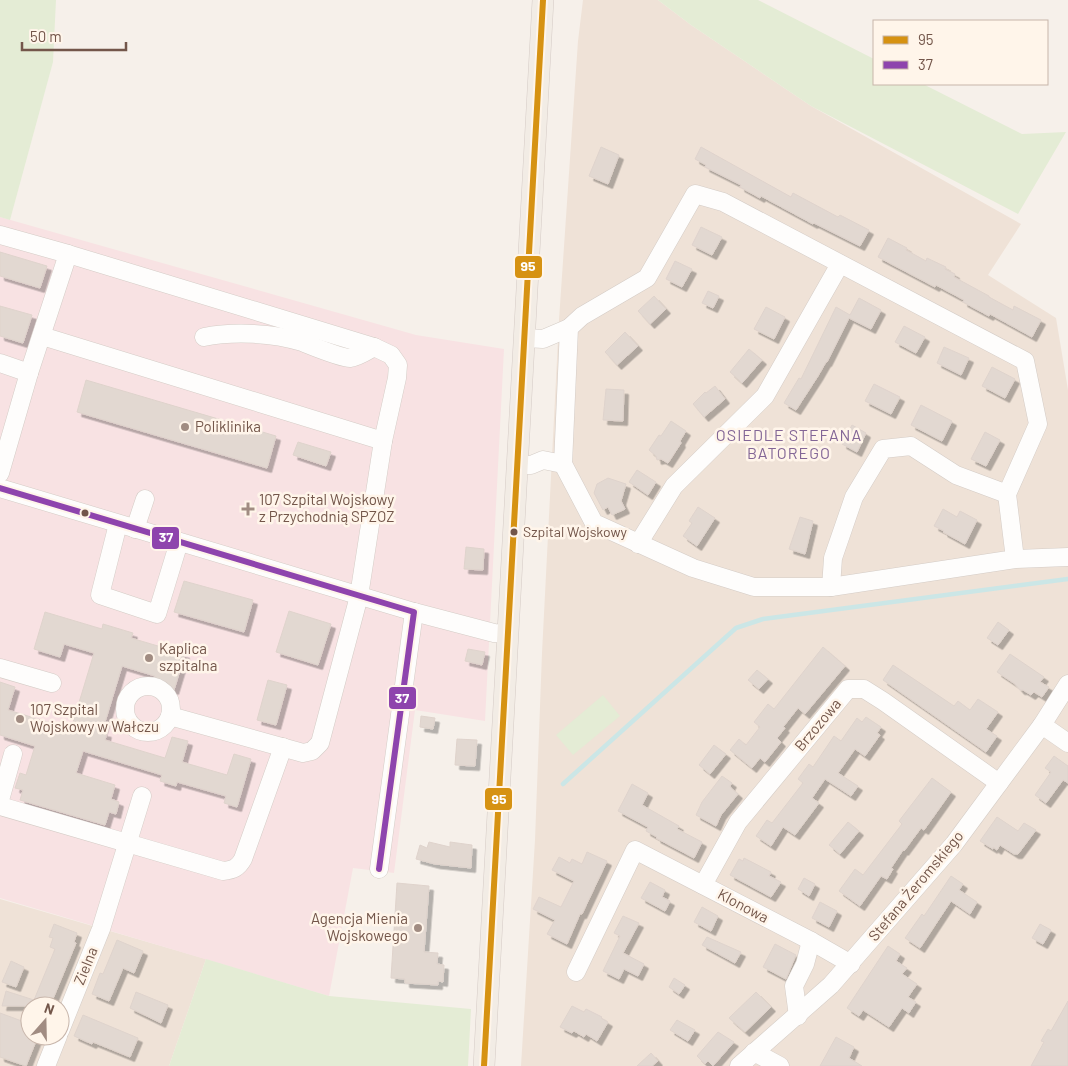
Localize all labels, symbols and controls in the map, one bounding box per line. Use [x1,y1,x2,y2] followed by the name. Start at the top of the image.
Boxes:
[22,20,126,52] scale bar
[873,20,1048,85] legend
[30,27,62,45] text: 50 m
[918,30,934,48] text: 95
[918,55,933,73] text: 37
[514,255,543,279] line badge: 95
[521,257,536,274] text: 95
[195,417,261,435] place label: Poliklinika
[179,421,191,433] marker: Poliklinika
[716,425,862,462] district label: OSIEDLE STEFANA BATOREGO
[259,490,395,525] place label: 107 Szpital Wojskowy z Przychodnią SPZOZ
[241,502,255,516] marker: 107 Szpital Wojskowy z Przychodnią SPZOZ
[80,508,90,518] unlabelled marker
[523,523,628,540] place label: Szpital Wojskowy
[151,526,180,550] line badge: 37
[509,527,519,537] marker: Szpital Wojskowy
[159,528,173,545] text: 37
[159,639,217,674] place label: Kaplica szpitalna
[143,652,155,664] marker: Kaplica szpitalna
[388,686,417,710] line badge: 37
[395,689,409,706] text: 37
[790,695,844,754] street label: Brzozowa
[30,700,159,735] place label: 107 Szpital Wojskowy w Wałczu
[14,713,26,725] marker: 107 Szpital Wojskowy w Wałczu
[484,787,513,811] line badge: 95
[492,790,507,807] text: 95
[864,827,967,944] street label: Stefana Żeromskiego
[715,884,772,926] street label: Klonowa
[311,909,408,944] place label: Agencja Mienia Wojskowego
[412,922,424,934] marker: Agencja Mienia Wojskowego
[69,944,101,987] street label: Zielna
[20,996,70,1046] north arrow
[42,999,57,1018] text: N

